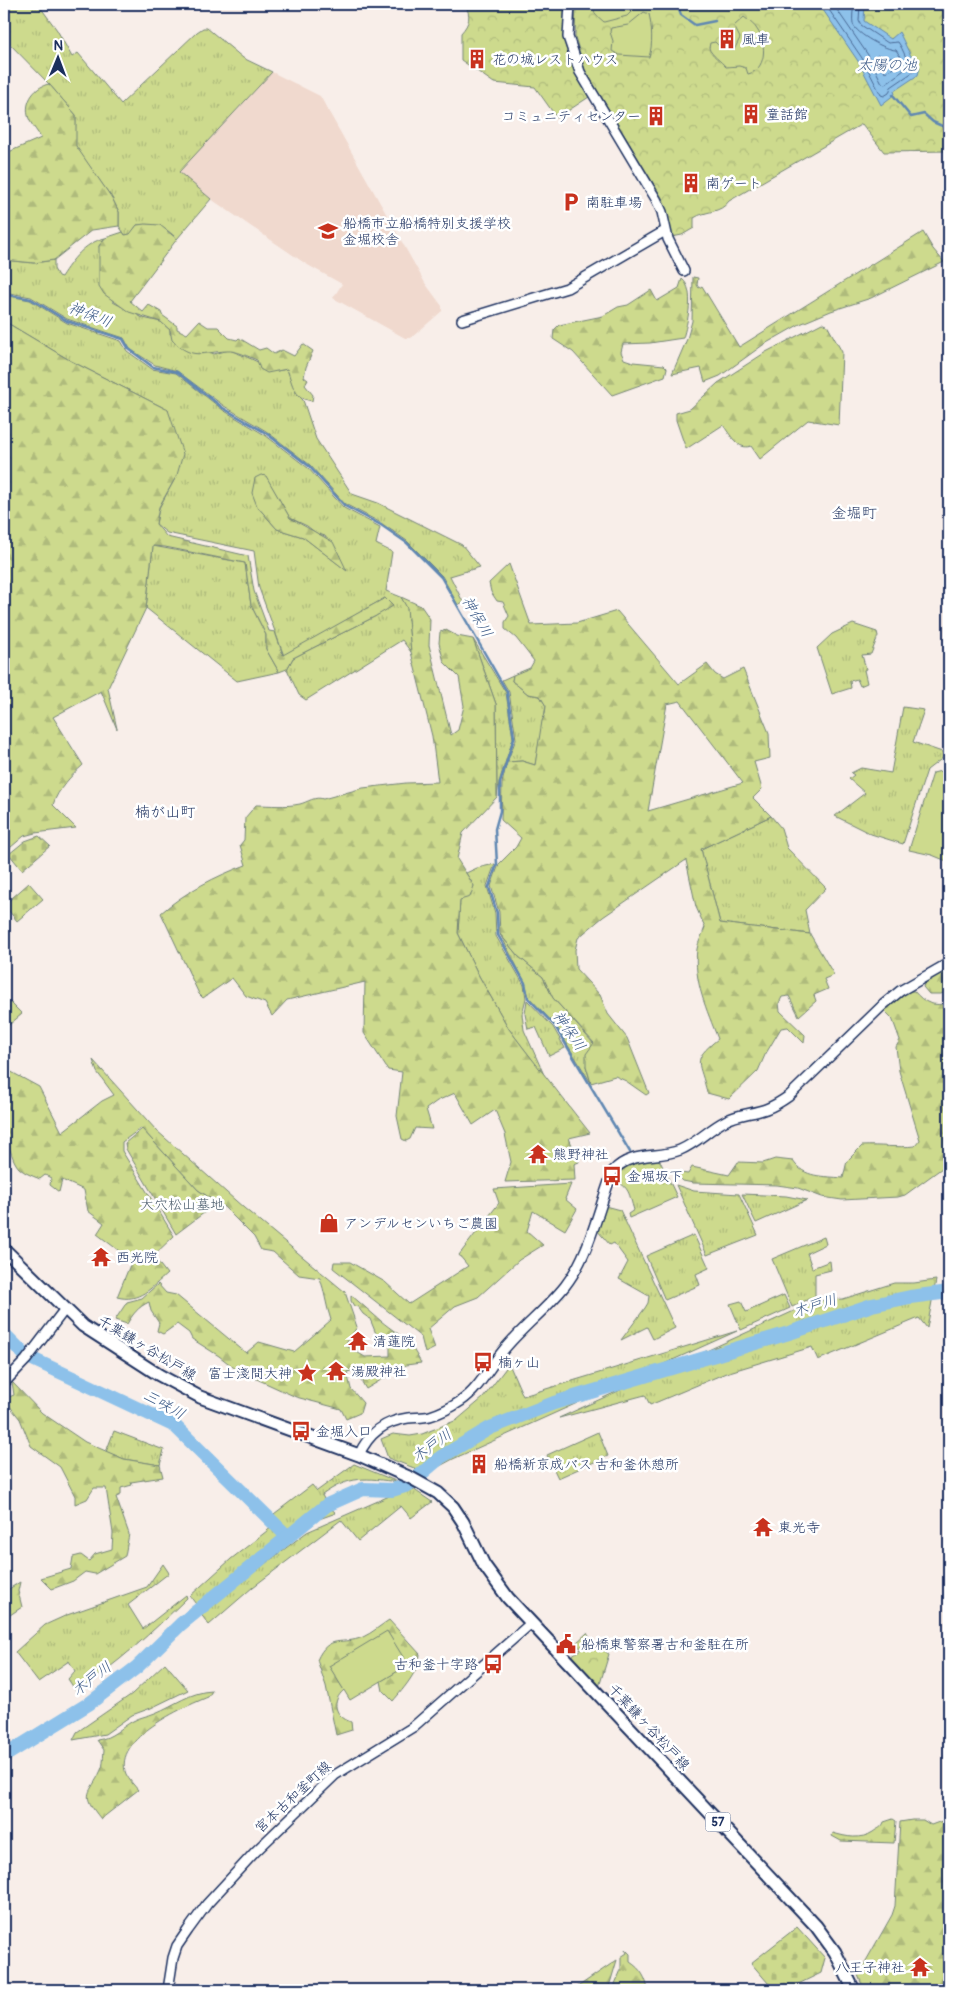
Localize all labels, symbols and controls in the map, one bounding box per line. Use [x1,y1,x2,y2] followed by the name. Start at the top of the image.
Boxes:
[716,28,738,50] building icon: 風車
[742,31,770,48] place label: 風車
[32,32,82,82] north arrow
[53,37,63,54] text: N
[466,48,488,70] building icon: 花の城レストハウス
[492,51,618,68] place label: 花の城レストハウス
[857,56,918,75] water label: 太陽の池
[740,103,762,125] building icon: 童話館
[645,105,667,127] building icon: コミュニティセンター
[766,106,808,123] place label: 童話館
[502,108,641,125] place label: コミュニティセンター
[680,172,702,194] building icon: 南ゲート
[706,175,762,192] place label: 南ゲート
[560,191,582,213] parking icon: 南駐車場
[586,194,642,211] place label: 南駐車場
[343,215,511,248] place label: 船橋市立船橋特別支援学校 金堀校舎
[317,220,339,242] school or university icon: 船橋市立船橋特別支援学校 金堀校舎
[66,298,114,332] water label: 神保川
[831,504,877,523] district label: 金堀町
[458,593,496,641] water label: 神保川
[135,803,196,822] district label: 楠が山町
[548,1007,590,1055] water label: 神保川
[527,1143,549,1165] temple icon: 熊野神社
[553,1146,609,1163] place label: 熊野神社
[601,1165,623,1187] bus stop icon: 金堀坂下
[627,1168,683,1185] place label: 金堀坂下
[140,1196,224,1213] park label: 大穴松山墓地
[318,1212,340,1234] shop icon: アンデルセンいちご農園
[344,1215,498,1232] place label: アンデルセンいちご農園
[90,1246,112,1268] temple icon: 西光院
[116,1249,158,1266] place label: 西光院
[791,1290,839,1322] water label: 木戸川
[95,1312,199,1384] street label: 千葉鎌ヶ谷松戸線
[347,1330,369,1352] temple icon: 清蓮院
[373,1333,415,1350] place label: 清蓮院
[472,1351,494,1373] bus stop icon: 楠ヶ山
[498,1354,540,1371] place label: 楠ヶ山
[325,1360,347,1382] temple icon: 湯殿神社
[296,1362,318,1384] place icon: 富士淺間大神
[351,1363,407,1380] place label: 湯殿神社
[208,1365,292,1382] place label: 富士淺間大神
[140,1386,188,1424] water label: 三咲川
[290,1420,312,1442] bus stop icon: 金堀入口
[316,1423,372,1440] place label: 金堀入口
[408,1425,456,1467] water label: 木戸川
[468,1453,490,1475] building icon: 船橋新京成バス 古和釜休憩所
[494,1456,679,1473] place label: 船橋新京成バス 古和釜休憩所
[752,1516,774,1538] temple icon: 東光寺
[778,1519,820,1536] place label: 東光寺
[555,1633,577,1655] public building icon: 船橋東警察署古和釜駐在所
[581,1636,749,1653] place label: 船橋東警察署古和釜駐在所
[482,1653,504,1675] bus stop icon: 古和釜十字路
[394,1656,478,1673] place label: 古和釜十字路
[68,1658,116,1700] water label: 木戸川
[605,1680,693,1774] street label: 千葉鎌ヶ谷松戸線
[251,1757,335,1837] street label: 宮本古和釜町線
[706,1812,730,1831] road number: 57
[909,1956,931,1978] temple icon: 八王子神社
[835,1959,905,1976] place label: 八王子神社

